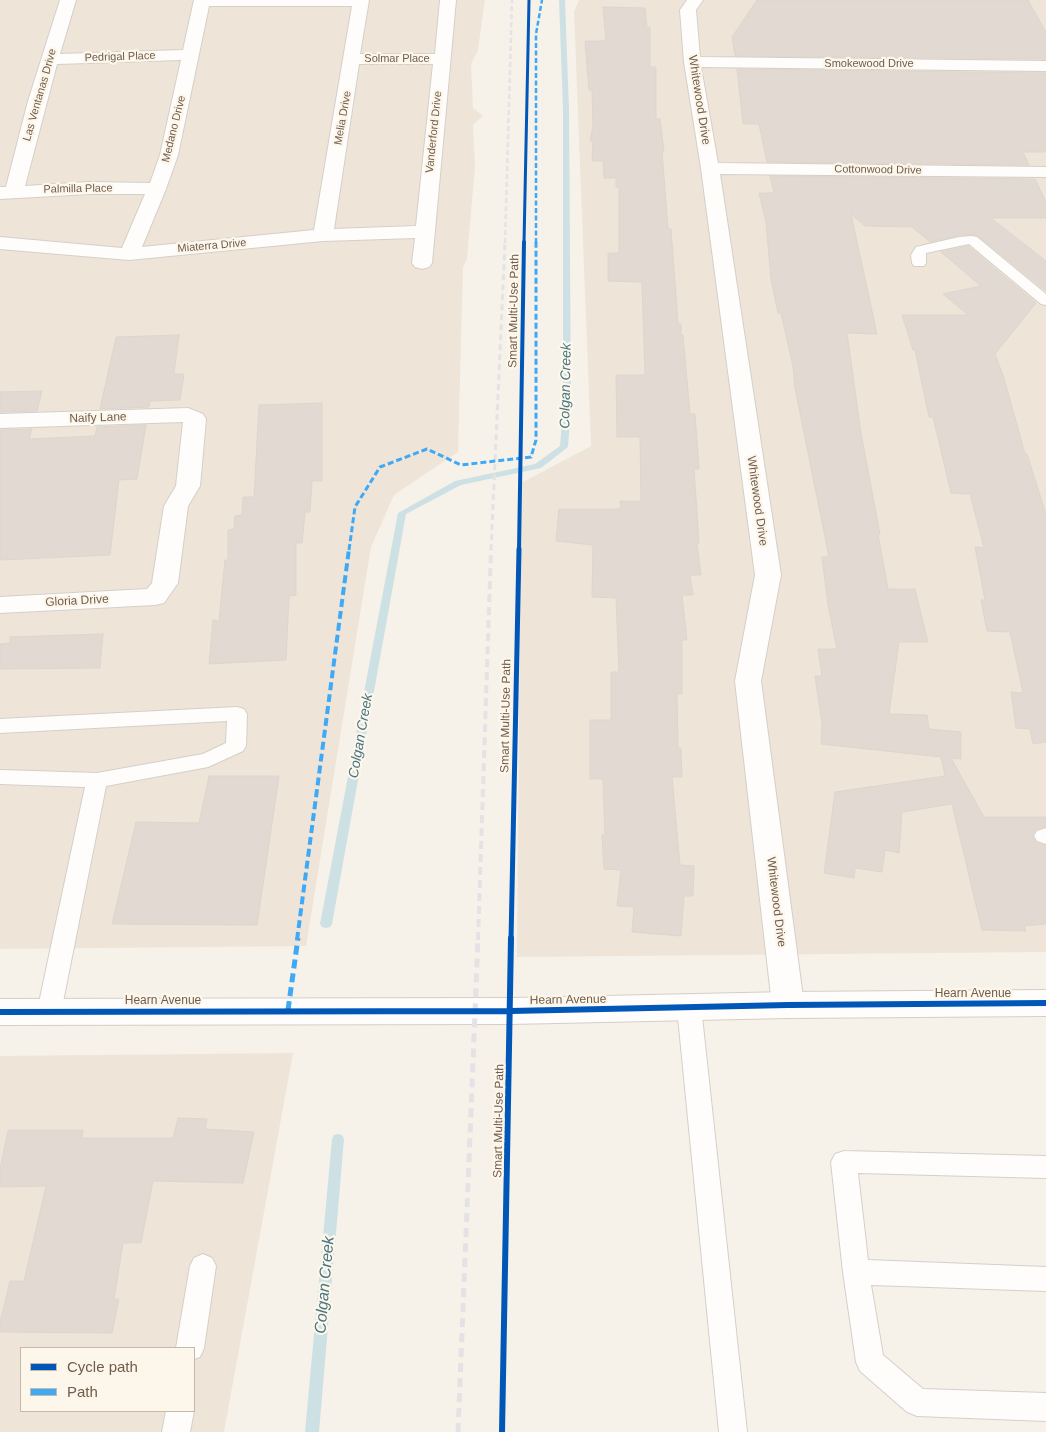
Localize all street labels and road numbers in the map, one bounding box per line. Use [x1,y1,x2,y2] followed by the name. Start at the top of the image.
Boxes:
[21,47,59,143] street label: Las Ventanas Drive
[84,49,156,65] street label: Pedrigal Place
[364,52,430,66] street label: Solmar Place
[685,54,713,146] street label: Whitewood Drive
[824,57,914,71] street label: Smokewood Drive
[332,90,354,146] street label: Melia Drive
[423,90,445,174] street label: Vanderford Drive
[159,94,189,164] street label: Medano Drive
[834,163,922,177] street label: Cottonwood Drive
[43,182,113,196] street label: Palmilla Place
[177,236,247,256] street label: Miaterra Drive
[506,254,522,368] street label: Smart Multi-Use Path
[69,410,127,426] street label: Naify Lane
[744,455,770,547] street label: Whitewood Drive
[45,592,109,610] street label: Gloria Drive
[498,659,514,773] street label: Smart Multi-Use Path
[763,856,789,948] street label: Whitewood Drive
[935,987,1011,1001] street label: Hearn Avenue
[530,992,606,1008] street label: Hearn Avenue
[125,994,201,1008] street label: Hearn Avenue
[491,1064,507,1178] street label: Smart Multi-Use Path

